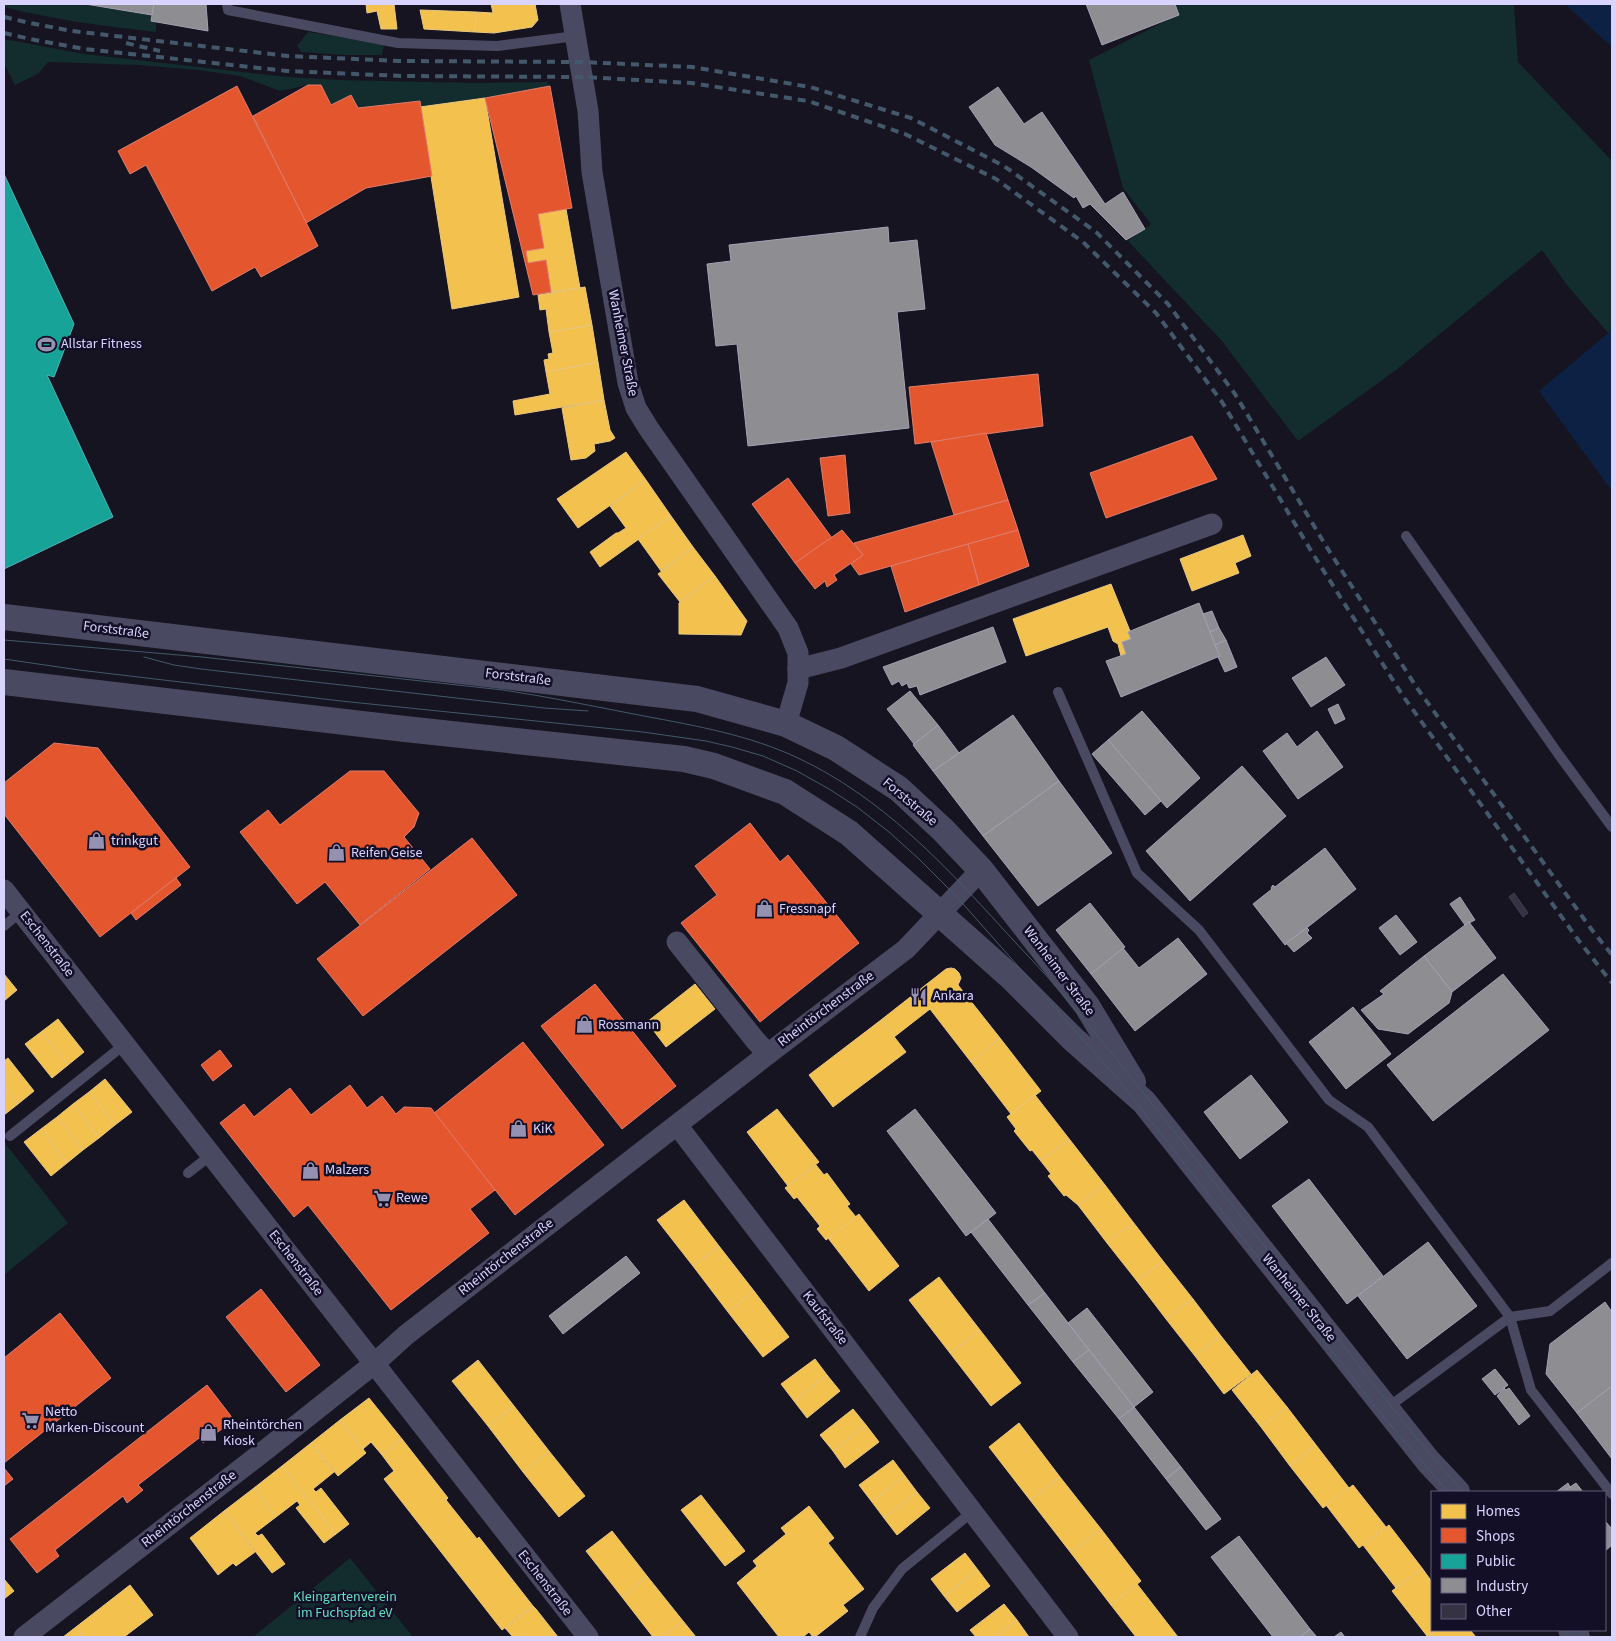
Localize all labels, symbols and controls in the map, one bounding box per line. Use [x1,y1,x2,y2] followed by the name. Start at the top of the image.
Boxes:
[603,288,643,398] street label: Wanheimer Straße
[37,334,57,354] sports icon: Allstar Fitness
[61,334,142,354] place label: Allstar Fitness
[82,616,150,644] street label: Forststraße
[484,663,552,691] street label: Forststraße
[878,773,942,831] street label: Forststraße
[87,831,107,851] shop icon: trinkgut
[111,831,158,851] place label: trinkgut
[327,843,347,863] shop icon: Reifen Geise
[351,843,422,863] place label: Reifen Geise
[755,899,775,919] shop icon: Fressnapf
[779,899,836,919] place label: Fressnapf
[15,907,79,981] street label: Eschenstraße
[1018,922,1100,1020] street label: Wanheimer Straße
[774,966,878,1052] street label: Rheintörchenstraße
[909,986,929,1006] restaurant icon: Ankara
[933,986,974,1006] place label: Ankara
[574,1015,594,1035] shop icon: Rossmann
[598,1015,659,1035] place label: Rossmann
[509,1119,529,1139] shop icon: KiK
[533,1119,554,1139] place label: KiK
[301,1160,321,1180] shop icon: Malzers
[325,1160,369,1180] place label: Malzers
[372,1188,392,1208] supermarket icon: Rewe
[396,1188,428,1208] place label: Rewe
[454,1213,558,1301] street label: Rheintörchenstraße
[264,1226,328,1300] street label: Eschenstraße
[1257,1250,1341,1346] street label: Wanheimer Straße
[798,1287,853,1349] street label: Kaufstraße
[45,1402,145,1438] place label: Netto Marken-Discount
[21,1410,41,1430] supermarket icon: Netto Marken-Discount
[223,1415,302,1451] place label: Rheintörchen Kiosk
[199,1423,219,1443] shop icon: Rheintörchen Kiosk
[137,1465,241,1553] street label: Rheintörchenstraße
[1431,1491,1606,1631] legend
[1476,1501,1520,1522] text: Homes
[1476,1526,1515,1547] text: Shops
[513,1546,577,1620] street label: Eschenstraße
[1476,1551,1515,1572] text: Public
[1476,1576,1528,1597] text: Industry
[293,1587,397,1623] park label: Kleingartenverein im Fuchspfad eV
[1476,1601,1513,1622] text: Other

